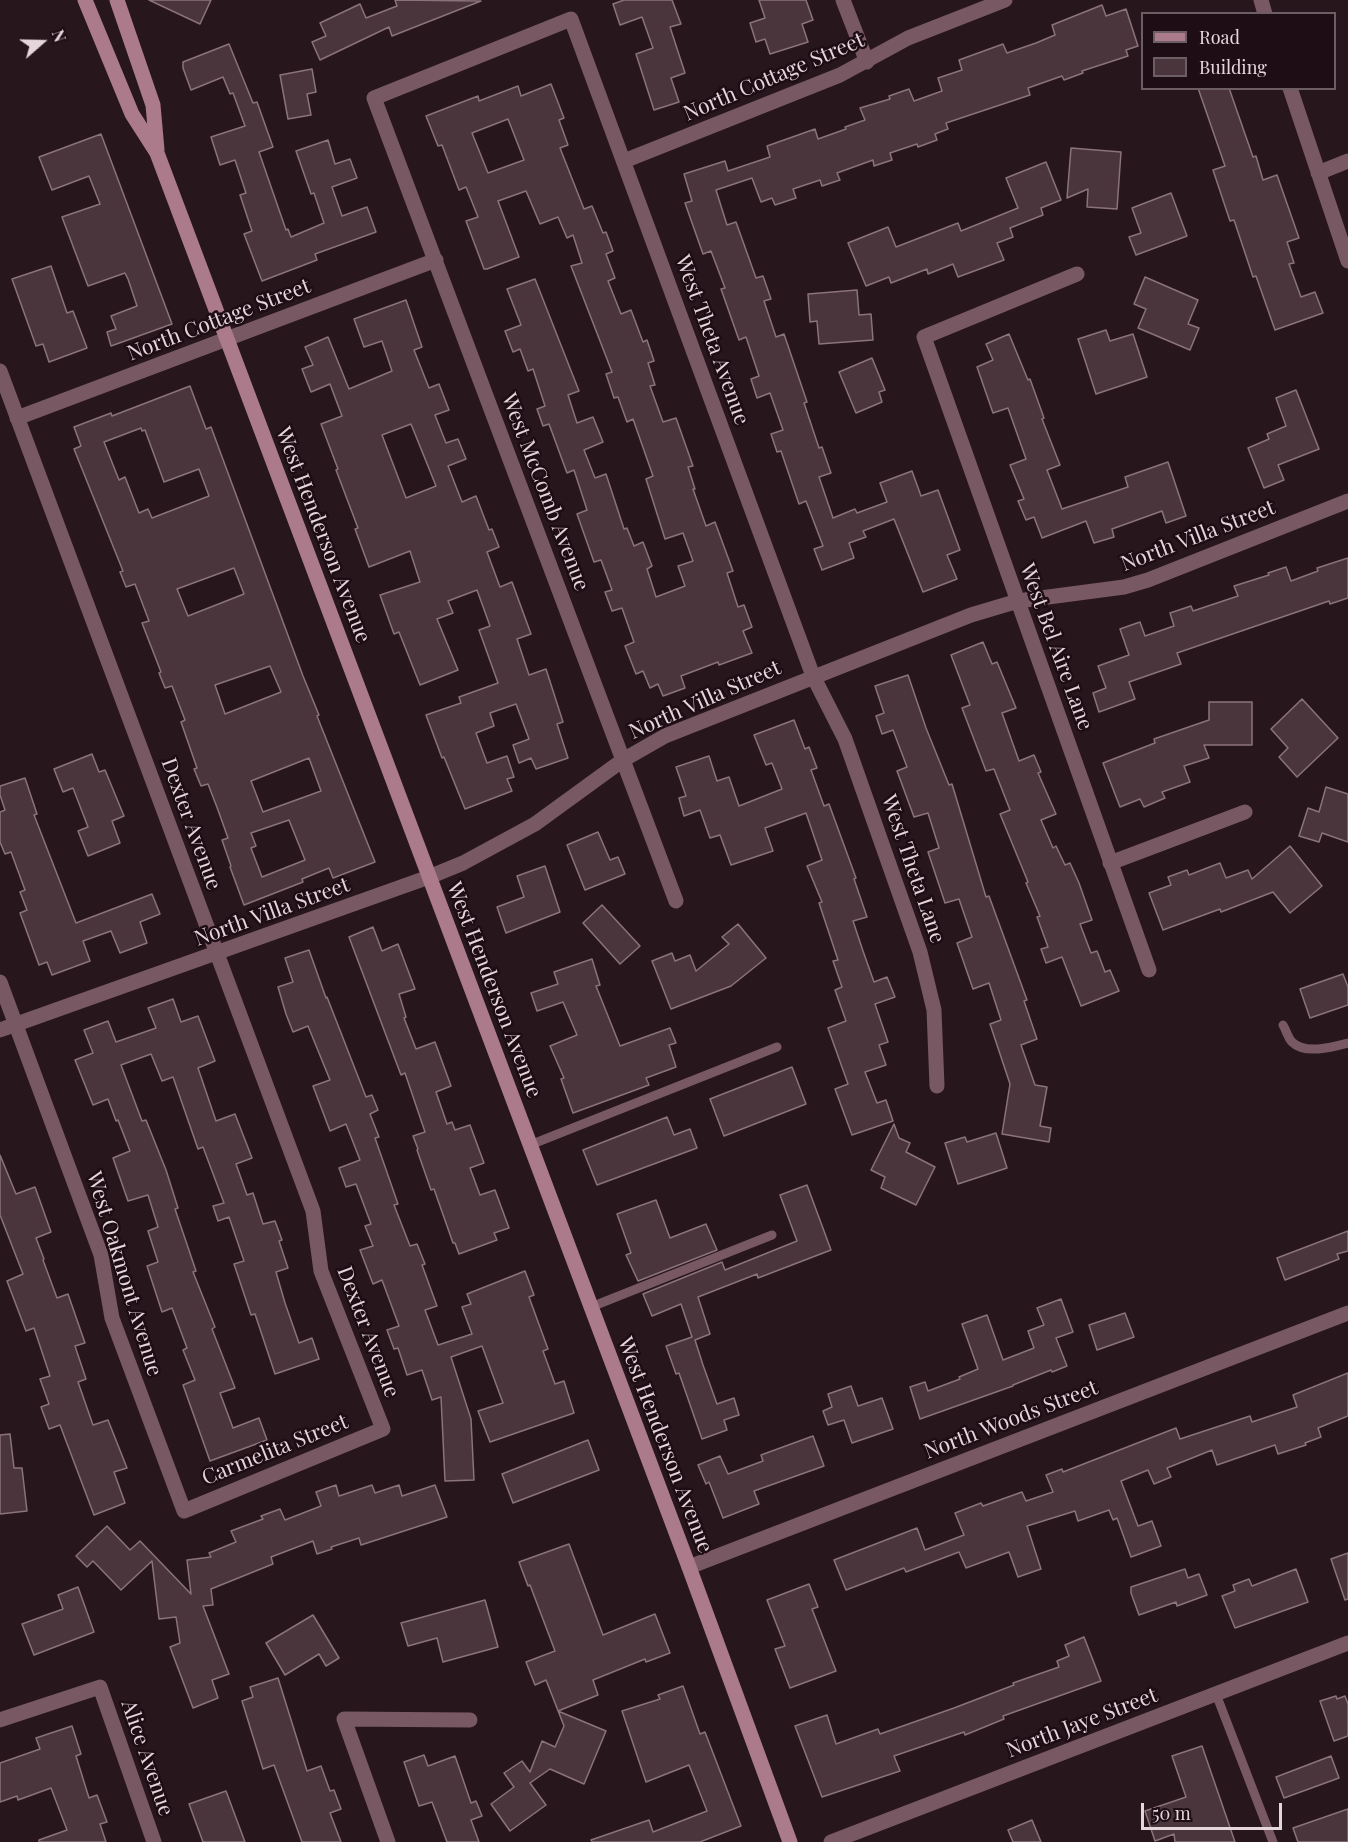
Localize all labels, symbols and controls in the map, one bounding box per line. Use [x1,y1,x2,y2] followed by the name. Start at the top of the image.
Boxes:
[12,12,72,72] north arrow
[1141,12,1336,90] legend
[1199,25,1240,49] text: Road
[48,27,71,45] text: N
[680,28,868,126] street label: North Cottage Street
[1199,55,1267,79] text: Building
[670,252,754,428] street label: West Theta Avenue
[124,273,314,367] street label: North Cottage Street
[496,390,594,594] street label: West McComb Avenue
[270,424,376,646] street label: West Henderson Avenue
[1117,495,1279,577] street label: North Villa Street
[1014,560,1098,734] street label: West Bel Aire Lane
[625,655,785,745] street label: North Villa Street
[156,755,226,893] street label: Dexter Avenue
[876,792,950,946] street label: West Theta Lane
[191,872,353,952] street label: North Villa Street
[441,879,547,1101] street label: West Henderson Avenue
[81,1169,167,1379] street label: West Oakmont Avenue
[331,1263,405,1401] street label: Dexter Avenue
[612,1334,718,1556] street label: West Henderson Avenue
[921,1375,1101,1465] street label: North Woods Street
[198,1409,352,1491] street label: Carmelita Street
[1003,1683,1161,1763] street label: North Jaye Street
[115,1697,179,1819] street label: Alice Avenue
[1144,1791,1285,1829] scale bar
[1152,1801,1191,1825] text: 50 m

